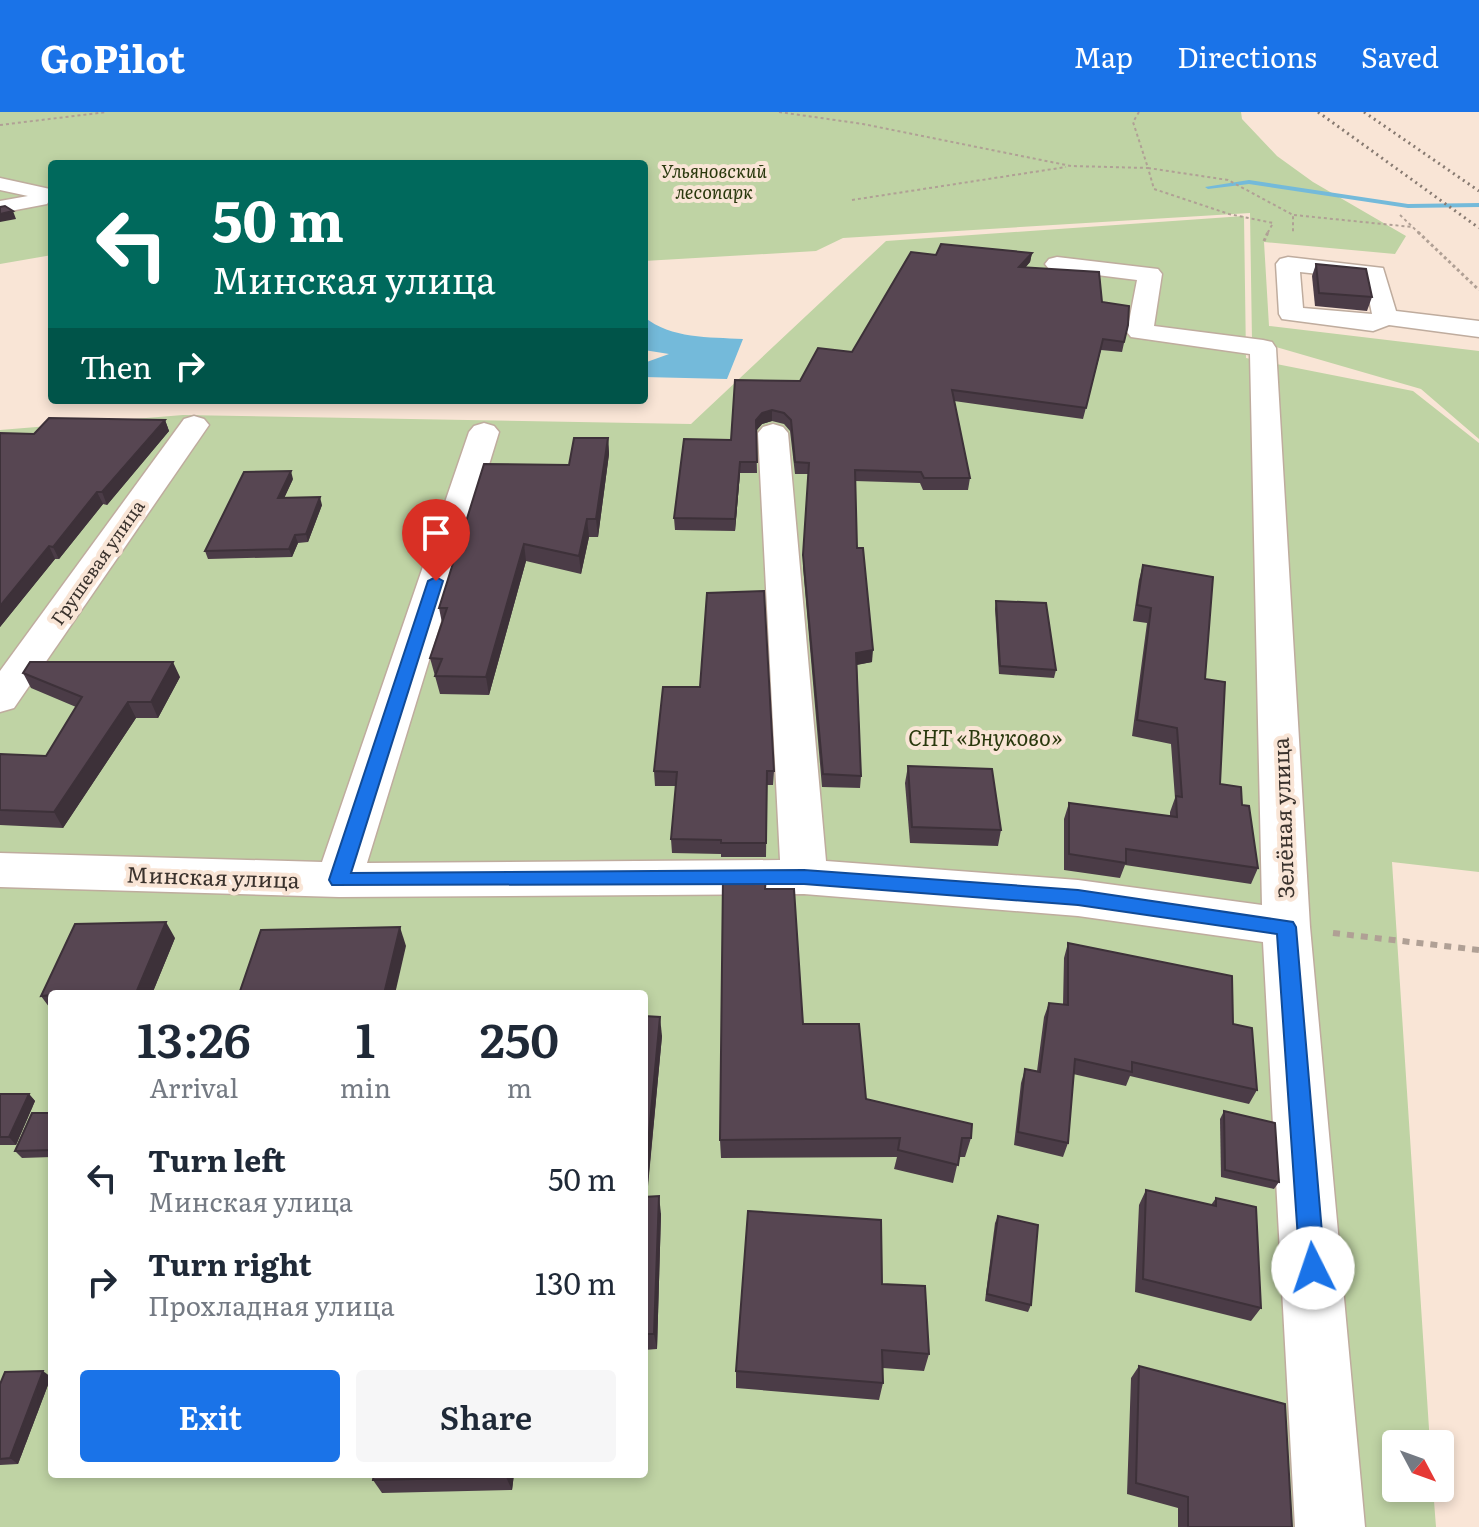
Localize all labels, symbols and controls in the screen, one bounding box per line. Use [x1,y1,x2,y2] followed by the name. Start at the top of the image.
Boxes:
[40,28,185,85] text: GoPilot
[1074,35,1133,77] text: Map
[1177,35,1317,77] text: Directions
[1361,35,1439,77] text: Saved
[661,157,767,205] park label: Ульяновский лесопарк
[212,176,344,259] text: 50 m
[80,192,184,296] icon: left
[212,252,496,305] text: Минская улица
[80,344,152,388] text: Then
[168,344,212,388] icon: right
[44,494,151,630] street label: Грушевая улица
[402,499,470,581] pin
[414,511,458,555] icon: arrive
[908,720,1062,753] park label: СНТ «Внуково»
[1263,737,1301,899] street label: Зелёная улица
[126,856,300,896] street label: Минская улица
[137,1002,251,1073] text: 13:26
[355,1002,375,1073] text: 1
[480,1002,559,1073] text: 250
[150,1067,238,1106] text: Arrival
[340,1067,391,1106] text: min
[507,1067,532,1106] text: m
[148,1137,286,1181] text: Turn left
[80,1156,124,1200] icon: left
[548,1156,616,1200] text: 50 m
[148,1181,353,1220] text: Минская улица
[1271,1226,1355,1310] position arrow
[148,1241,312,1285] text: Turn right
[80,1260,124,1304] icon: right
[535,1260,616,1304] text: 130 m
[148,1285,394,1324] text: Прохладная улица
[80,1370,340,1462] button: Exit
[356,1370,616,1462] button: Share
[1382,1430,1454,1502] north arrow
[1382,1430,1454,1502] map controls

